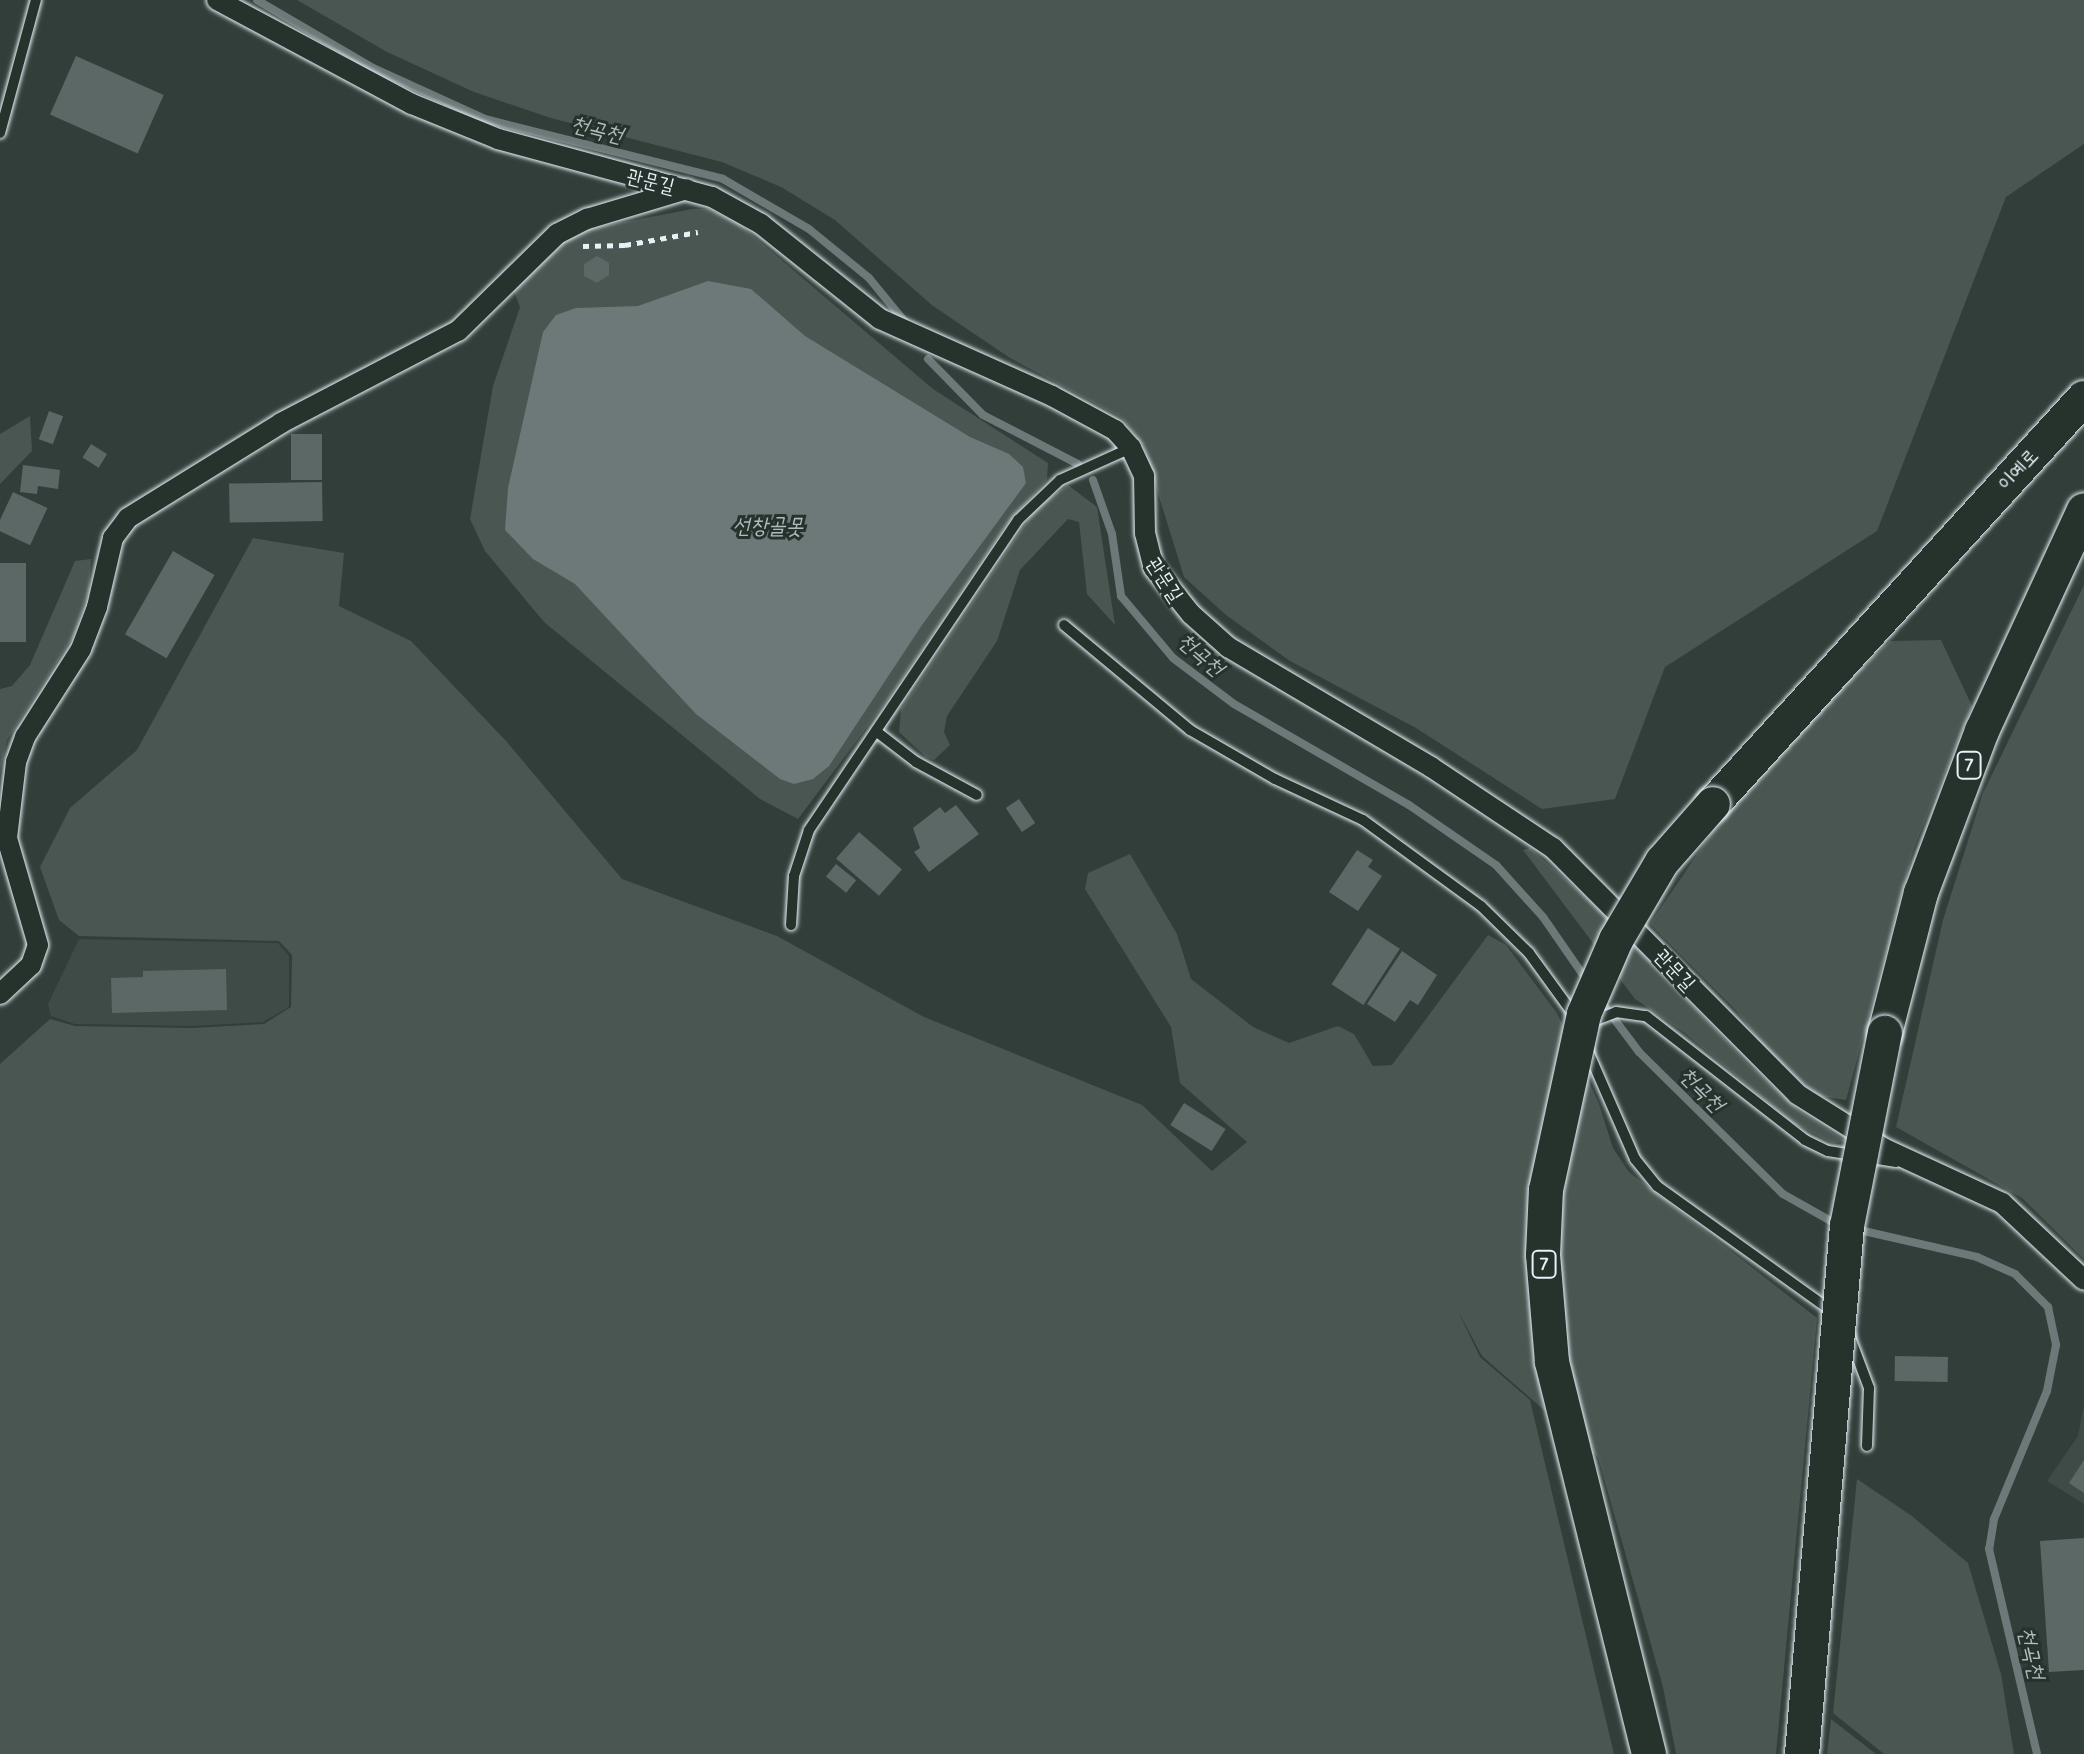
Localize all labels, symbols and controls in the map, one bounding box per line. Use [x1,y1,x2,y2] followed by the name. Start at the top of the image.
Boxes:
[568,110,626,148] water label: 천곡천
[625,163,677,197] street label: 관문길
[1992,443,2042,495] street label: 이예로
[733,513,803,539] water label: 선창골못
[1143,552,1189,606] street label: 관문길
[1172,627,1230,681] water label: 천곡천
[1955,751,1983,779] road number: 7
[1651,943,1701,995] street label: 관문길
[1674,1061,1730,1117] water label: 천곡천
[1530,1250,1558,1278] road number: 7
[2013,1624,2051,1682] water label: 천곡천

